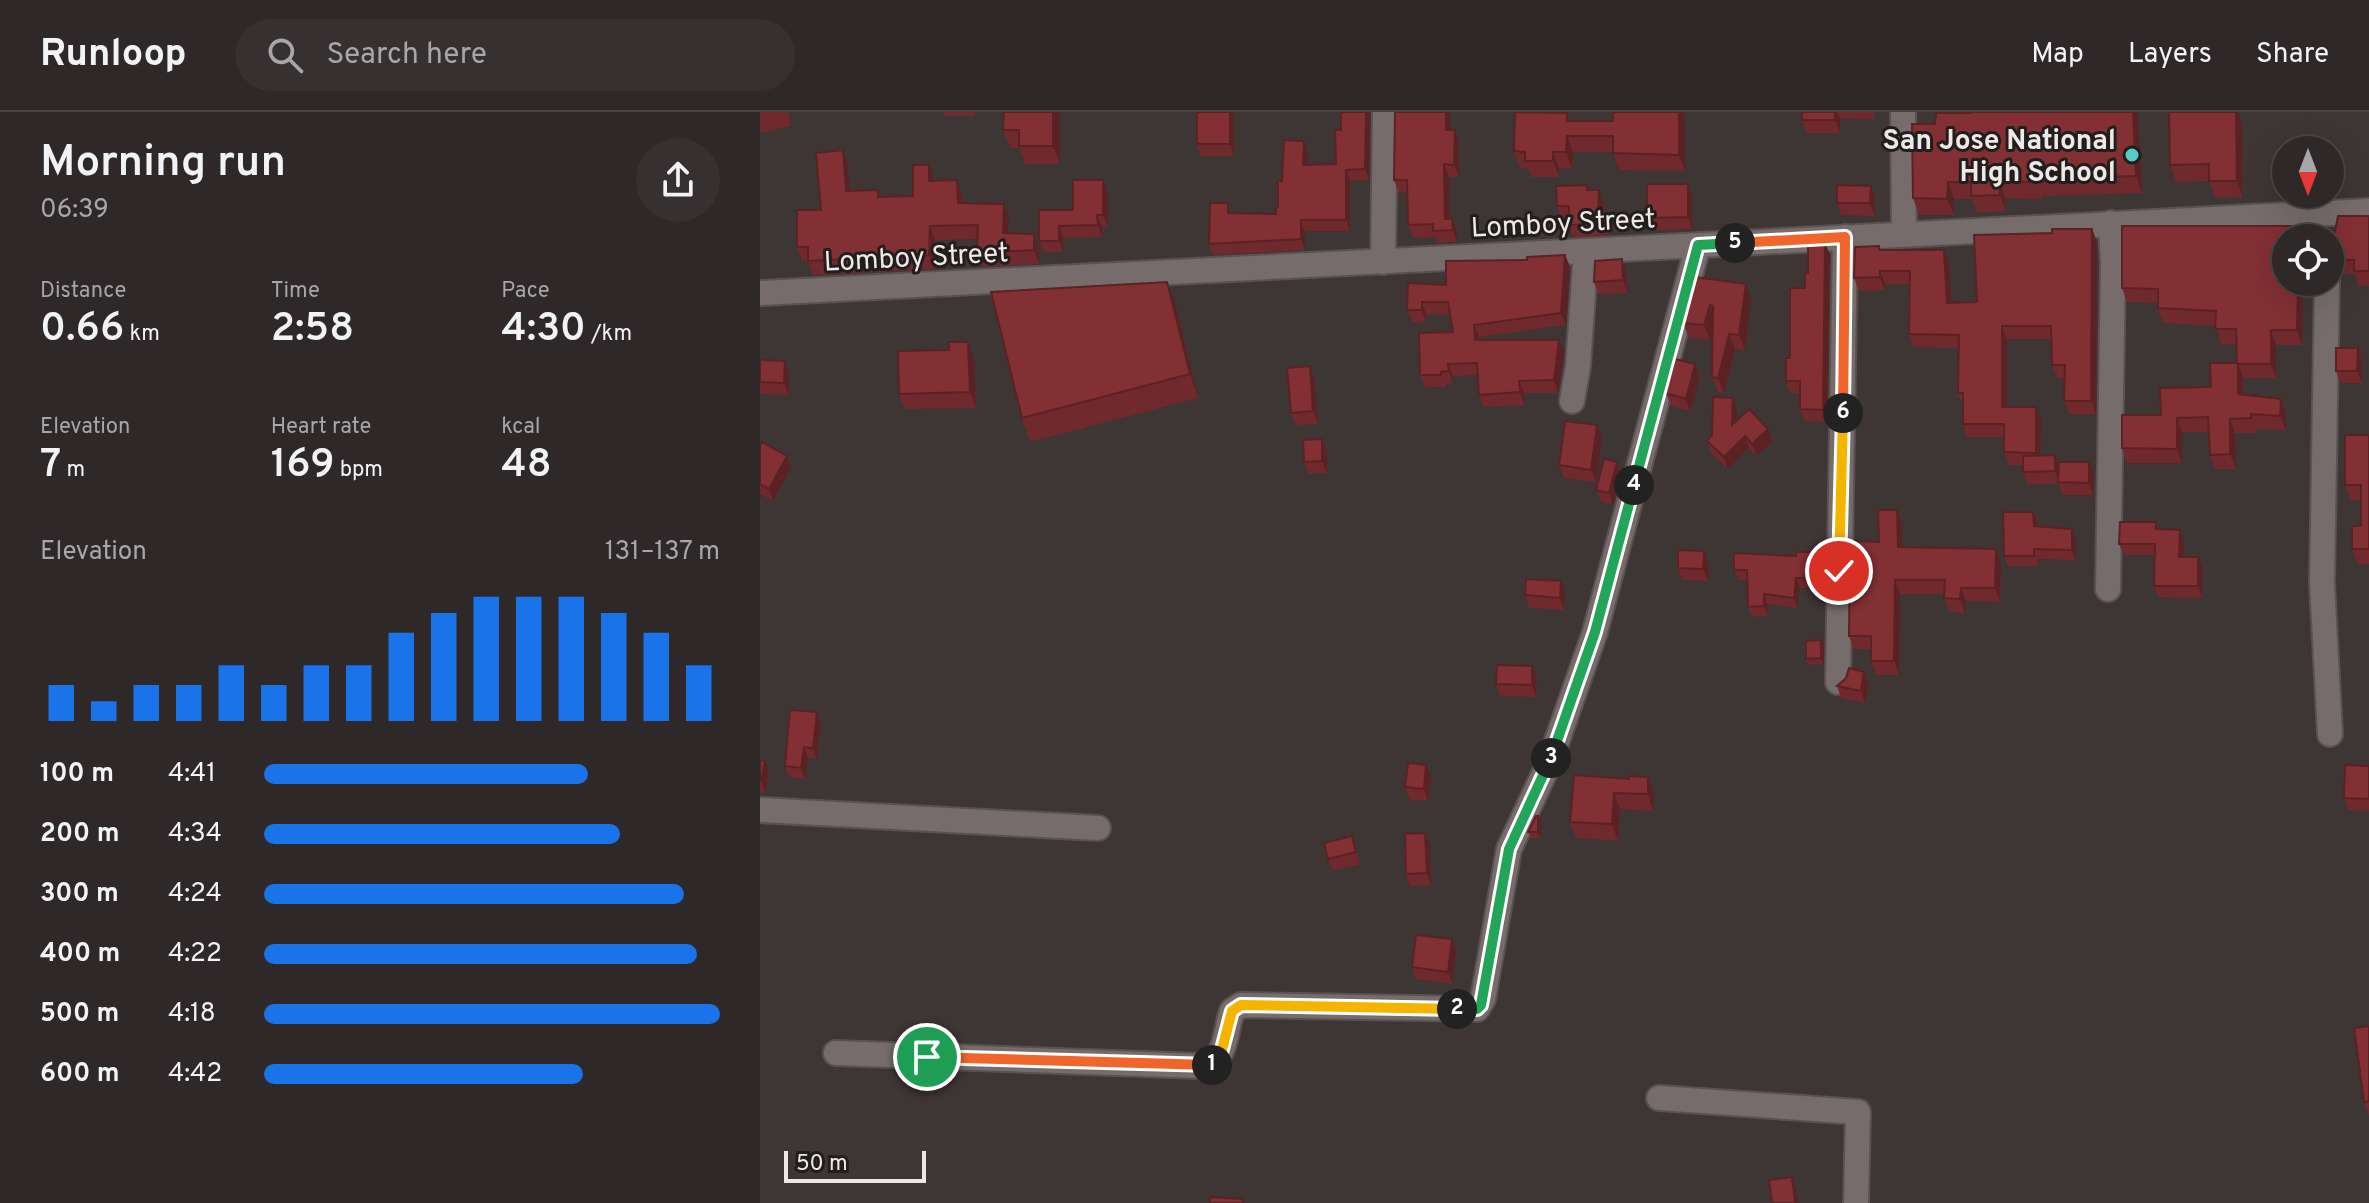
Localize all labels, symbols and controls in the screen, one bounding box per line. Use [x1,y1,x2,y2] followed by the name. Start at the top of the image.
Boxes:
[235,19,795,91] search box
[40,31,187,80] text: Runloop
[263,33,307,77] icon: search
[327,37,487,74] text: Search here
[2031,37,2084,73] text: Map
[2128,37,2212,73] text: Layers
[2256,37,2329,73] text: Share
[1883,124,2116,192] place label: San Jose National High School
[40,136,286,192] text: Morning run
[2272,136,2344,208] north arrow
[2272,136,2344,296] map controls
[636,138,720,222] button: share
[2123,146,2141,164] marker: San Jose National High School
[40,194,109,227] text: 06:39
[1470,202,1656,248] street label: Lomboy Street
[1715,223,1755,263] pin: 5
[2272,224,2344,296] button: locate
[1728,229,1742,256] text: 5
[823,236,1009,282] street label: Lomboy Street
[40,278,126,305] text: Distance
[271,278,320,305] text: Time
[501,278,550,305] text: Pace
[40,305,124,355] text: 0.66
[271,305,354,355] text: 2:58
[501,305,586,355] text: 4:30
[124,321,160,348] text: km
[586,321,632,348] text: /km
[1823,393,1863,433] pin: 6
[1836,399,1850,426] text: 6
[40,414,130,441] text: Elevation
[271,414,371,441] text: Heart rate
[501,414,540,441] text: kcal
[40,441,61,491] text: 7
[271,441,335,491] text: 169
[501,441,552,491] text: 48
[61,457,85,484] text: m
[335,457,383,484] text: bpm
[1614,465,1654,505] pin: 4
[1627,471,1641,498] text: 4
[40,536,147,569] text: Elevation
[605,536,720,569] text: 131–137 m
[1805,537,1873,605] pin
[1817,549,1861,593] icon: check
[1531,738,1571,778] pin: 3
[1544,744,1558,771] text: 3
[40,758,114,791] text: 100 m
[168,758,216,791] text: 4:41
[40,818,119,851] text: 200 m
[168,818,222,851] text: 4:34
[40,878,119,911] text: 300 m
[168,878,222,911] text: 4:24
[40,938,120,971] text: 400 m
[168,938,222,971] text: 4:22
[1437,989,1477,1029] pin: 2
[1450,995,1464,1022] text: 2
[40,998,119,1031] text: 500 m
[168,998,216,1031] text: 4:18
[893,1023,961,1091] pin
[905,1035,949,1079] icon: arrive
[1192,1045,1232,1085] pin: 1
[1208,1051,1216,1078] text: 1
[40,1058,120,1091] text: 600 m
[168,1058,222,1091] text: 4:42
[784,1147,926,1183] scale bar
[796,1151,848,1178] text: 50 m

